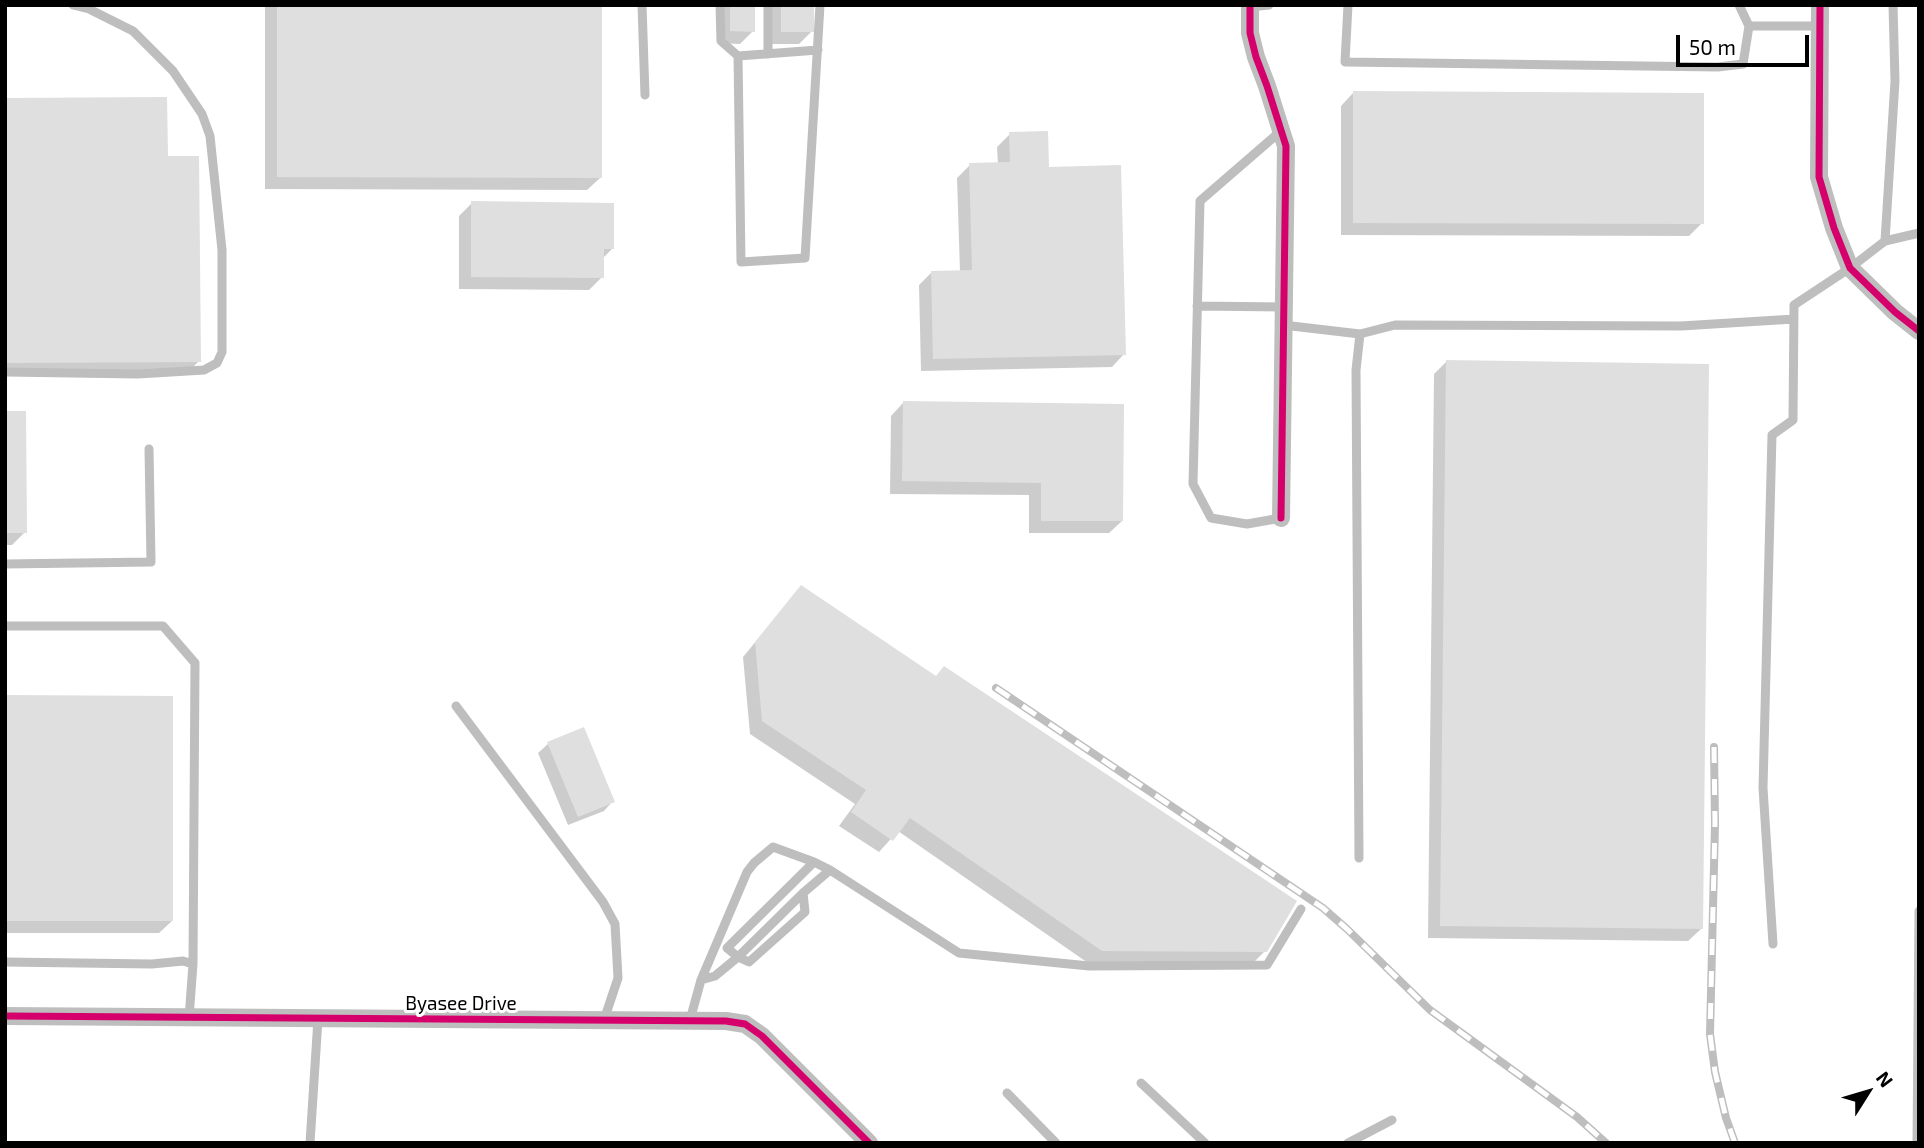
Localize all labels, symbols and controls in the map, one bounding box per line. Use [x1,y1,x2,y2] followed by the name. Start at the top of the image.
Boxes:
[1679,21,1812,65] scale bar
[1689,34,1736,59] text: 50 m
[405,993,517,1015] street label: Byasee Drive
[1833,1057,1903,1127] north arrow
[1872,1067,1898,1091] text: N

